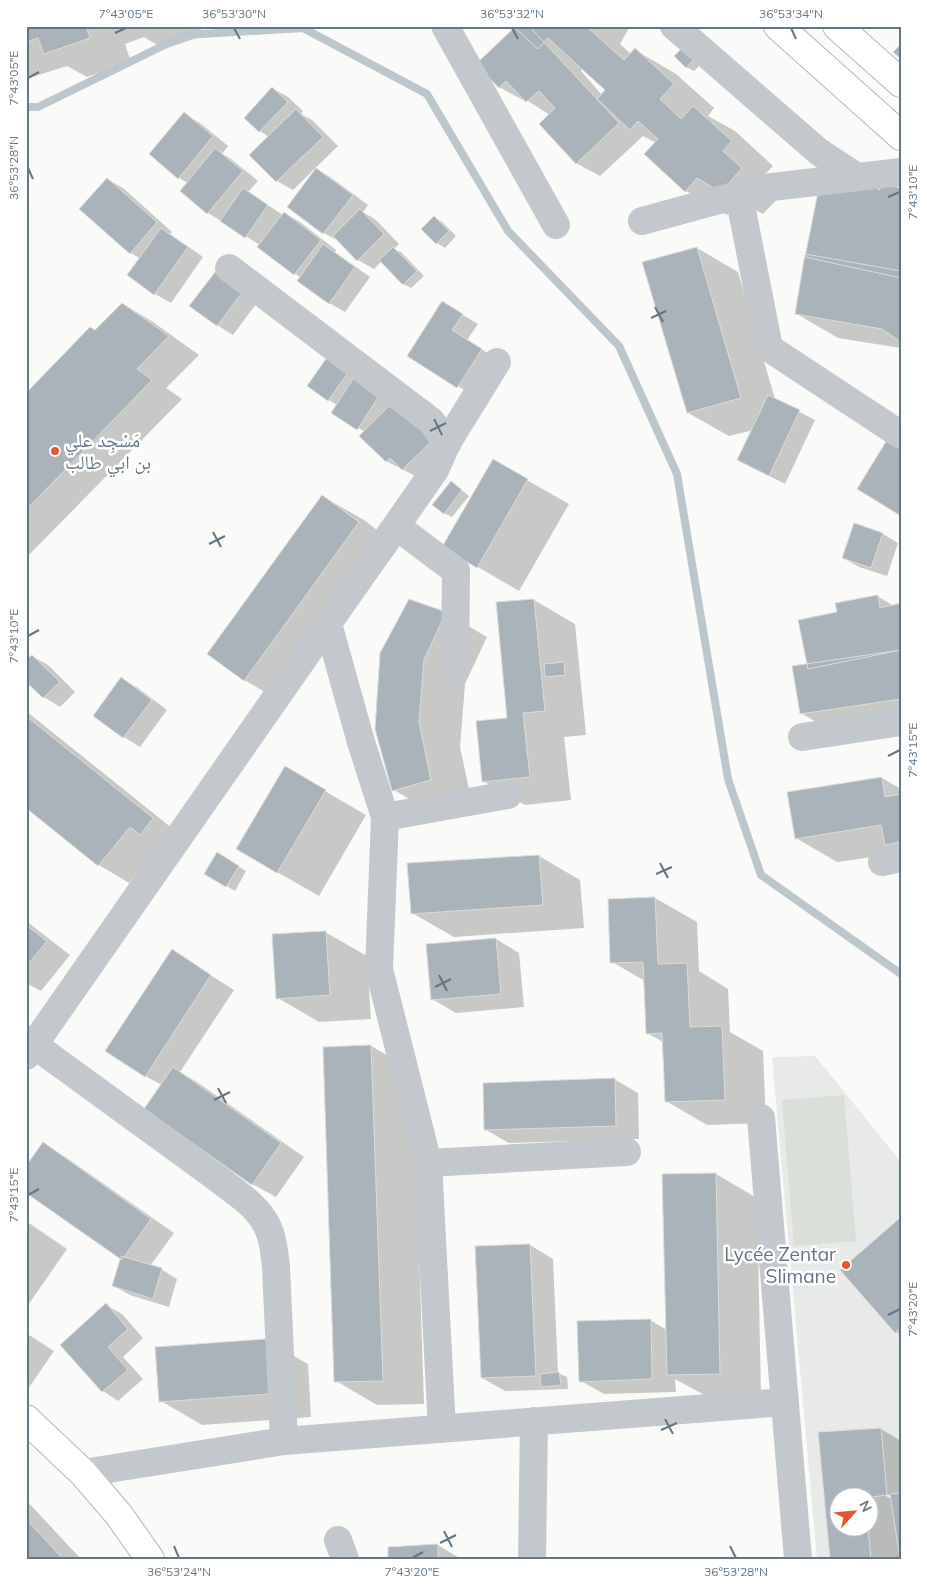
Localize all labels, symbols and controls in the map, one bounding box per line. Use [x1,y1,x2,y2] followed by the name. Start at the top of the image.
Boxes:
[99,6,153,21] text: 7°43'05"E
[202,6,266,21] text: 36°53'30"N
[480,6,544,21] text: 36°53'32"N
[759,6,823,21] text: 36°53'34"N
[6,51,21,105] text: 7°43'05"E
[6,136,21,200] text: 36°53'28"N
[905,165,920,219] text: 7°43'10"E
[65,428,151,478] place label: مَسْجِد علي بن ابي طالب
[49,445,61,457] marker: مَسْجِد علي بن ابي طالب
[6,609,21,663] text: 7°43'10"E
[905,723,920,777] text: 7°43'15"E
[6,1168,21,1222] text: 7°43'15"E
[724,1242,836,1288] place label: Lycée Zentar Slimane
[840,1259,852,1271] marker: Lycée Zentar Slimane
[905,1282,920,1336] text: 7°43'20"E
[830,1488,880,1538] north arrow
[855,1497,876,1515] text: N
[147,1564,211,1579] text: 36°53'24"N
[385,1564,439,1579] text: 7°43'20"E
[704,1564,768,1579] text: 36°53'28"N

